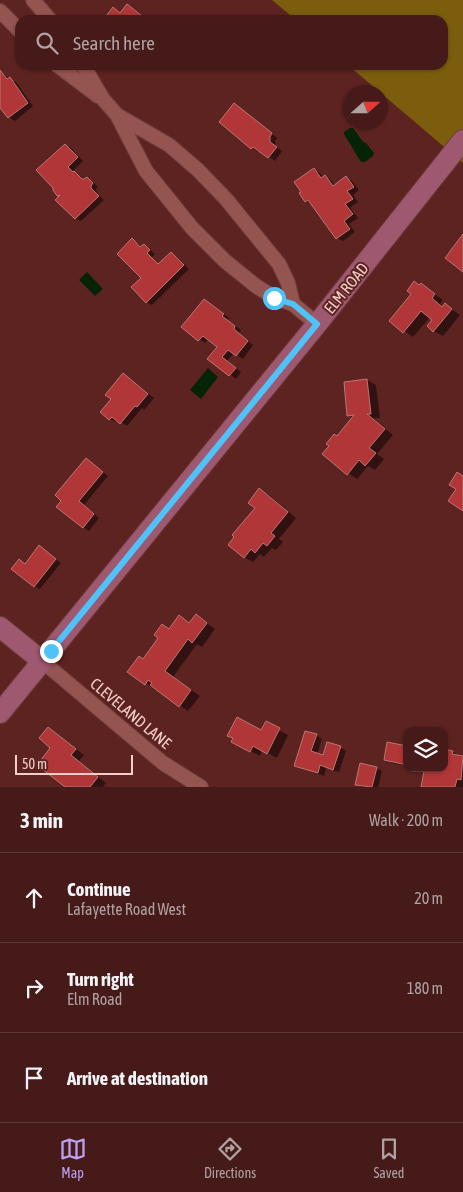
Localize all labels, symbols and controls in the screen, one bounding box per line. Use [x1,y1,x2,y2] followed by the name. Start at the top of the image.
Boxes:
[15,15,448,70] search box
[33,29,61,57] icon: search
[73,32,155,54] text: Search here
[343,85,388,130] north arrow
[320,259,372,317] street label: ELM ROAD
[263,287,286,310] route start
[40,640,63,663] route end
[87,674,175,752] street label: CLEVELAND LANE
[403,727,448,772] map controls
[403,727,448,772] button: layers
[15,752,132,775] scale bar
[22,756,47,772] text: 50 m
[20,808,63,832] text: 3 min
[369,811,443,829] text: Walk · 200 m
[67,878,131,900] text: Continue
[20,884,48,912] icon: ahead
[414,889,443,907] text: 20 m
[67,900,186,918] text: Lafayette Road West
[67,968,134,990] text: Turn right
[20,974,48,1002] icon: right
[407,979,443,997] text: 180 m
[67,990,122,1008] text: Elm Road
[20,1064,48,1092] icon: arrive
[67,1067,208,1089] text: Arrive at destination
[59,1135,87,1181] tab: Map
[204,1135,256,1181] tab: Directions
[373,1135,404,1181] tab: Saved

